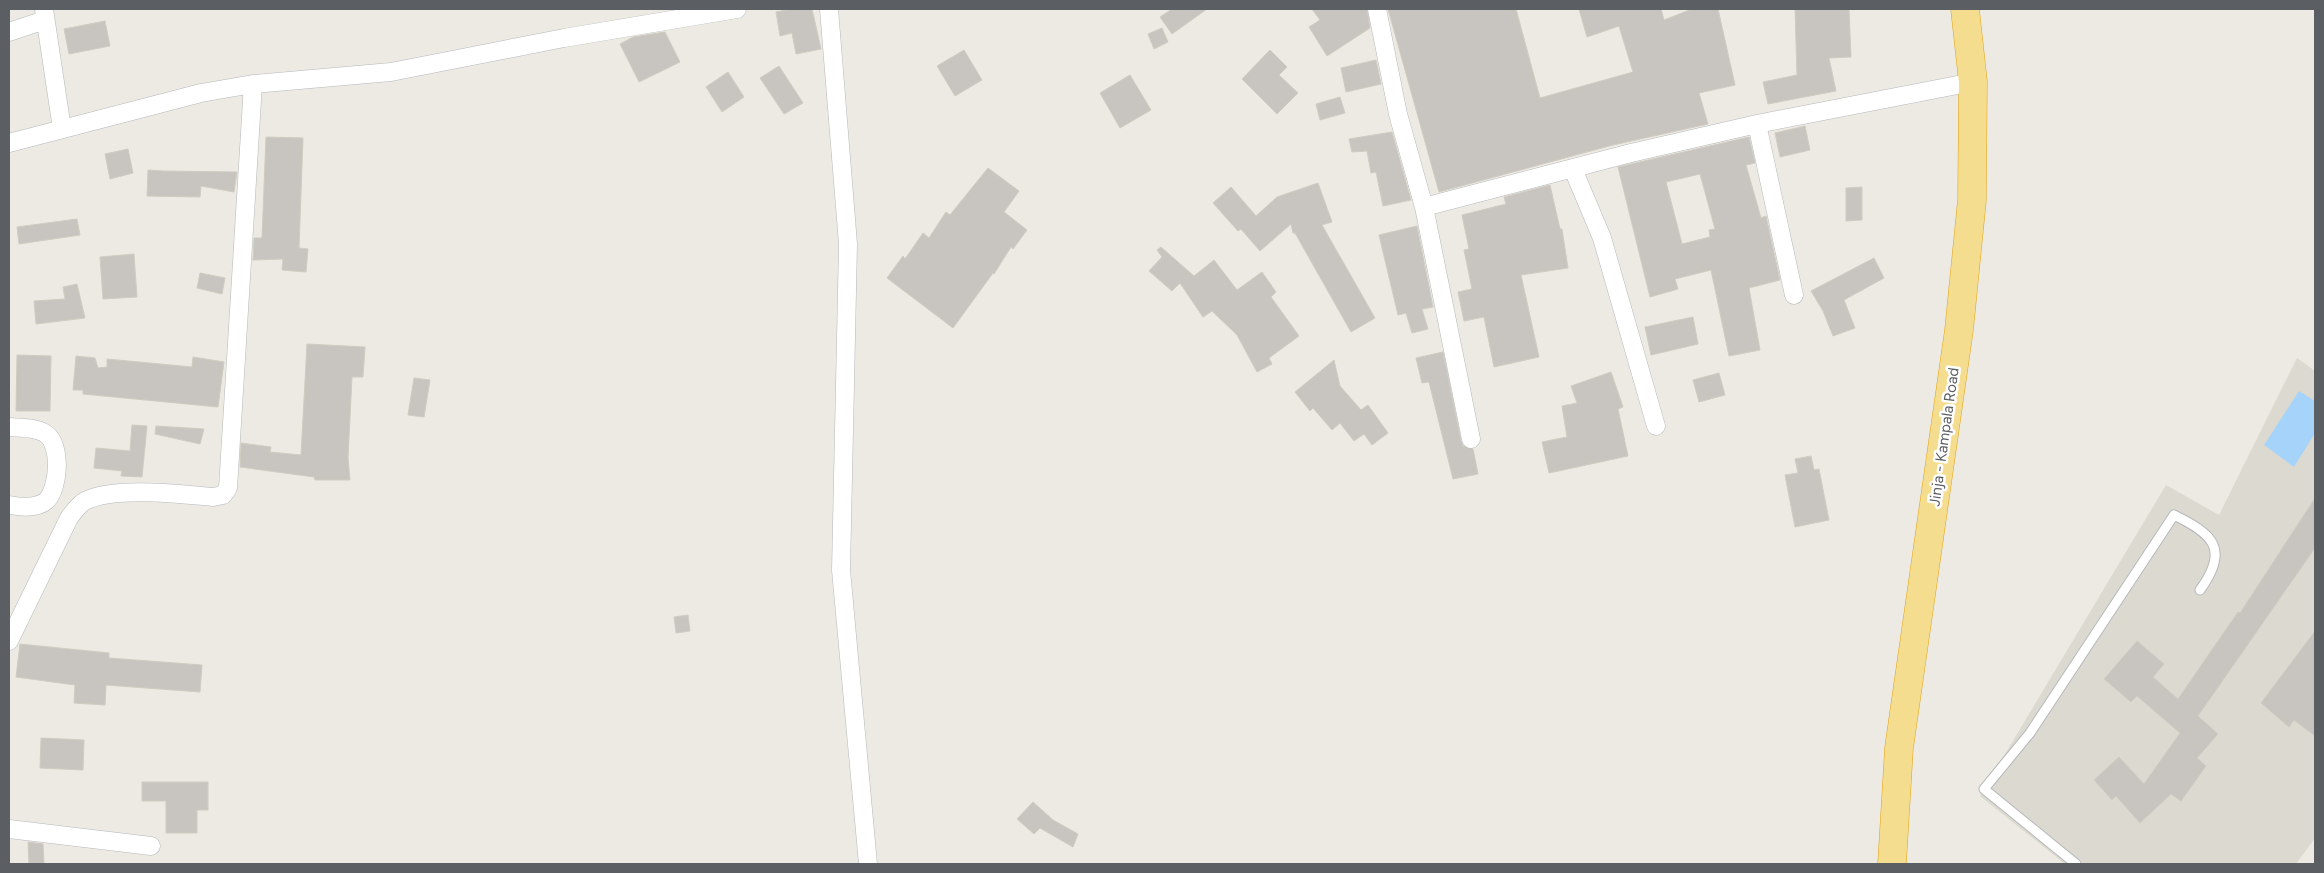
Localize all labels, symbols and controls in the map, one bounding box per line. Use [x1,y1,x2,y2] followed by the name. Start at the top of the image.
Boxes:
[1925,366,1963,508] street label: Jinja - Kampala Road

